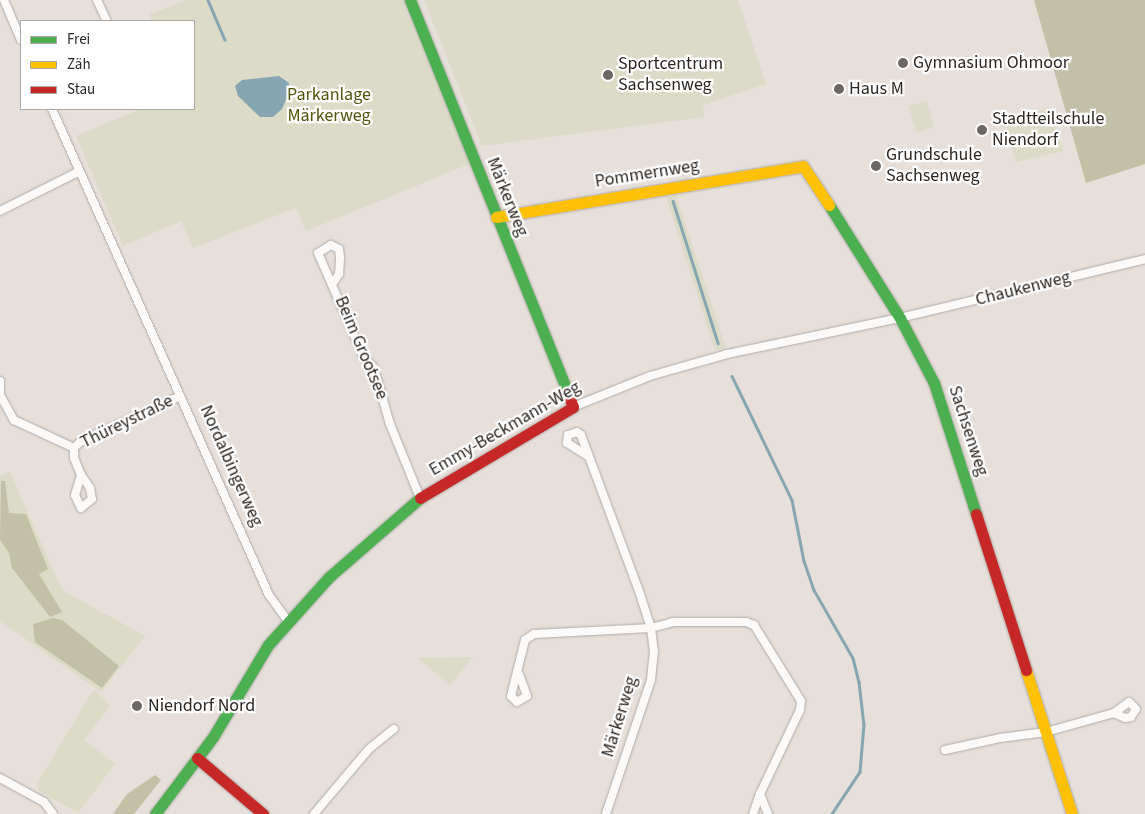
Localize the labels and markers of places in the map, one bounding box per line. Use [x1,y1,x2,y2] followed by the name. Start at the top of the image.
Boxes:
[913,52,1069,74] place label: Gymnasium Ohmoor
[618,54,723,96] place label: Sportcentrum Sachsenweg
[897,57,909,69] marker: Gymnasium Ohmoor
[602,69,614,81] marker: Sportcentrum Sachsenweg
[849,78,904,100] place label: Haus M
[833,83,845,95] marker: Haus M
[992,109,1104,152] place label: Stadtteilschule Niendorf
[976,124,988,136] marker: Stadtteilschule Niendorf
[886,145,982,188] place label: Grundschule Sachsenweg
[870,160,882,172] marker: Grundschule Sachsenweg
[148,695,255,717] place label: Niendorf Nord
[130,699,144,713] marker: Niendorf Nord

